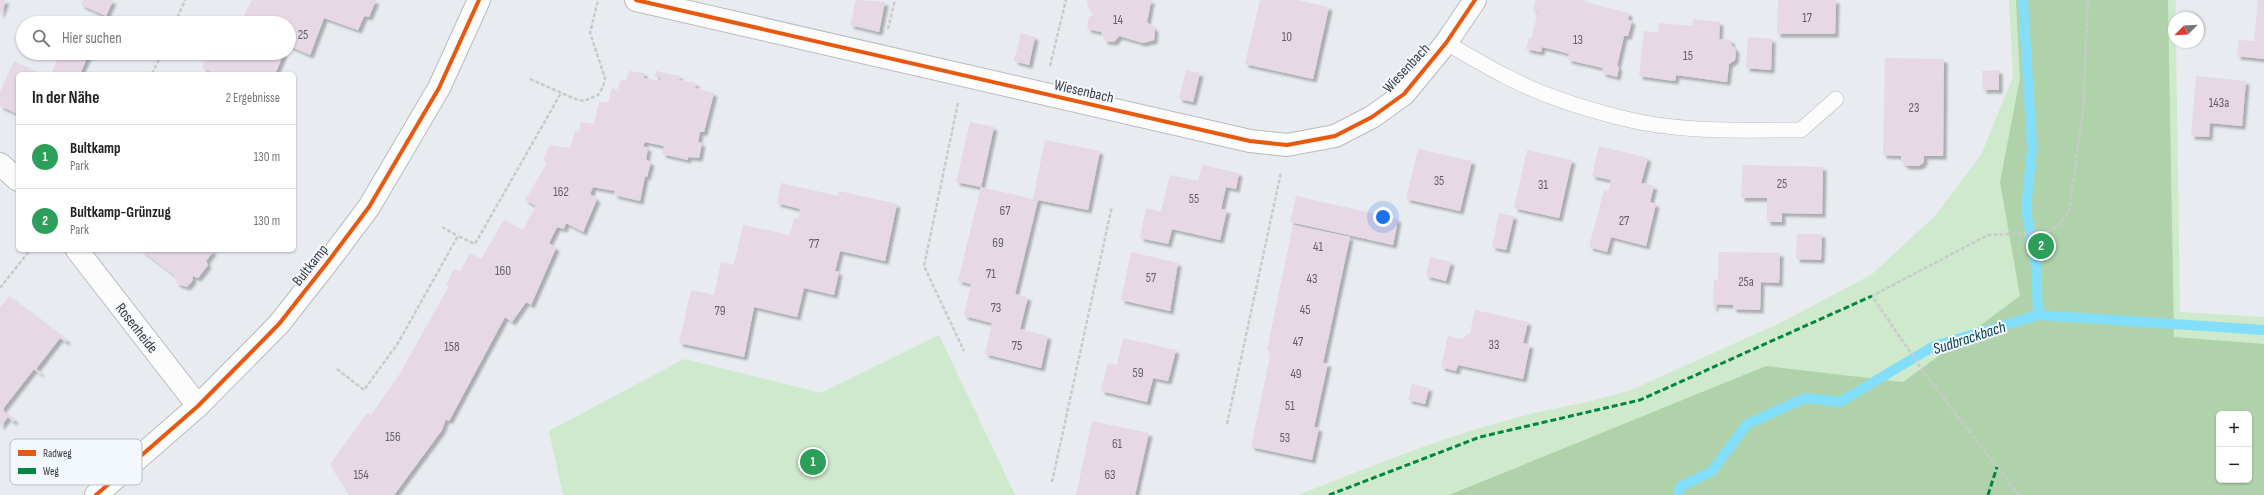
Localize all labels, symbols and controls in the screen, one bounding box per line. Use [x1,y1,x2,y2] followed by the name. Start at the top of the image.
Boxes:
[1802,10,1813,26] house number: 17
[1113,12,1124,28] house number: 14
[2168,12,2204,48] north arrow
[16,16,296,60] search box
[30,27,52,49] icon: search
[298,27,308,43] house number: 25
[62,29,122,48] text: Hier suchen
[1282,29,1292,45] house number: 10
[1573,32,1583,48] house number: 13
[1379,40,1434,97] street label: Wiesenbach
[1683,48,1693,64] house number: 15
[1052,75,1116,108] street label: Wiesenbach
[32,88,99,108] text: In der Nähe
[226,90,280,106] text: 2 Ergebnisse
[2209,95,2229,111] house number: 143a
[1909,100,1919,116] house number: 23
[70,139,121,158] text: Bultkamp
[42,149,48,165] text: 1
[254,149,280,165] text: 130 m
[70,158,89,174] text: Park
[1434,173,1444,189] house number: 35
[1777,176,1787,192] house number: 25
[1538,177,1548,193] house number: 31
[553,184,569,200] house number: 162
[1189,191,1199,207] house number: 55
[70,203,171,222] text: Bultkamp-Grünzug
[1000,203,1011,219] house number: 67
[1373,207,1393,227] your location
[42,213,48,229] text: 2
[254,213,280,229] text: 130 m
[1619,213,1630,229] house number: 27
[70,222,89,238] text: Park
[2028,231,2054,261] pin: 2
[992,235,1004,251] house number: 69
[809,236,820,252] house number: 77
[1313,239,1323,255] house number: 41
[288,241,333,290] street label: Bultkamp
[495,263,511,279] house number: 160
[986,266,996,282] house number: 71
[1146,270,1157,286] house number: 57
[1307,271,1317,287] house number: 43
[1738,274,1754,290] house number: 25a
[111,299,162,357] street label: Rosenheide
[991,300,1001,316] house number: 73
[1300,302,1310,318] house number: 45
[715,303,726,319] house number: 79
[1931,318,2008,359] water label: Sudbrackbach
[1293,334,1304,350] house number: 47
[1489,337,1499,353] house number: 33
[1012,338,1022,354] house number: 75
[444,339,460,355] house number: 158
[1133,365,1144,381] house number: 59
[1290,366,1302,382] house number: 49
[1285,398,1295,414] house number: 51
[2216,411,2252,483] map controls
[2216,411,2252,447] button: +
[385,429,401,445] house number: 156
[1280,430,1290,446] house number: 53
[1112,436,1123,452] house number: 61
[10,439,142,485] legend
[43,447,72,460] text: Radweg
[800,447,826,477] pin: 1
[2216,447,2252,483] button: −
[43,465,59,478] text: Weg
[353,467,369,483] house number: 154
[1104,467,1116,483] house number: 63

